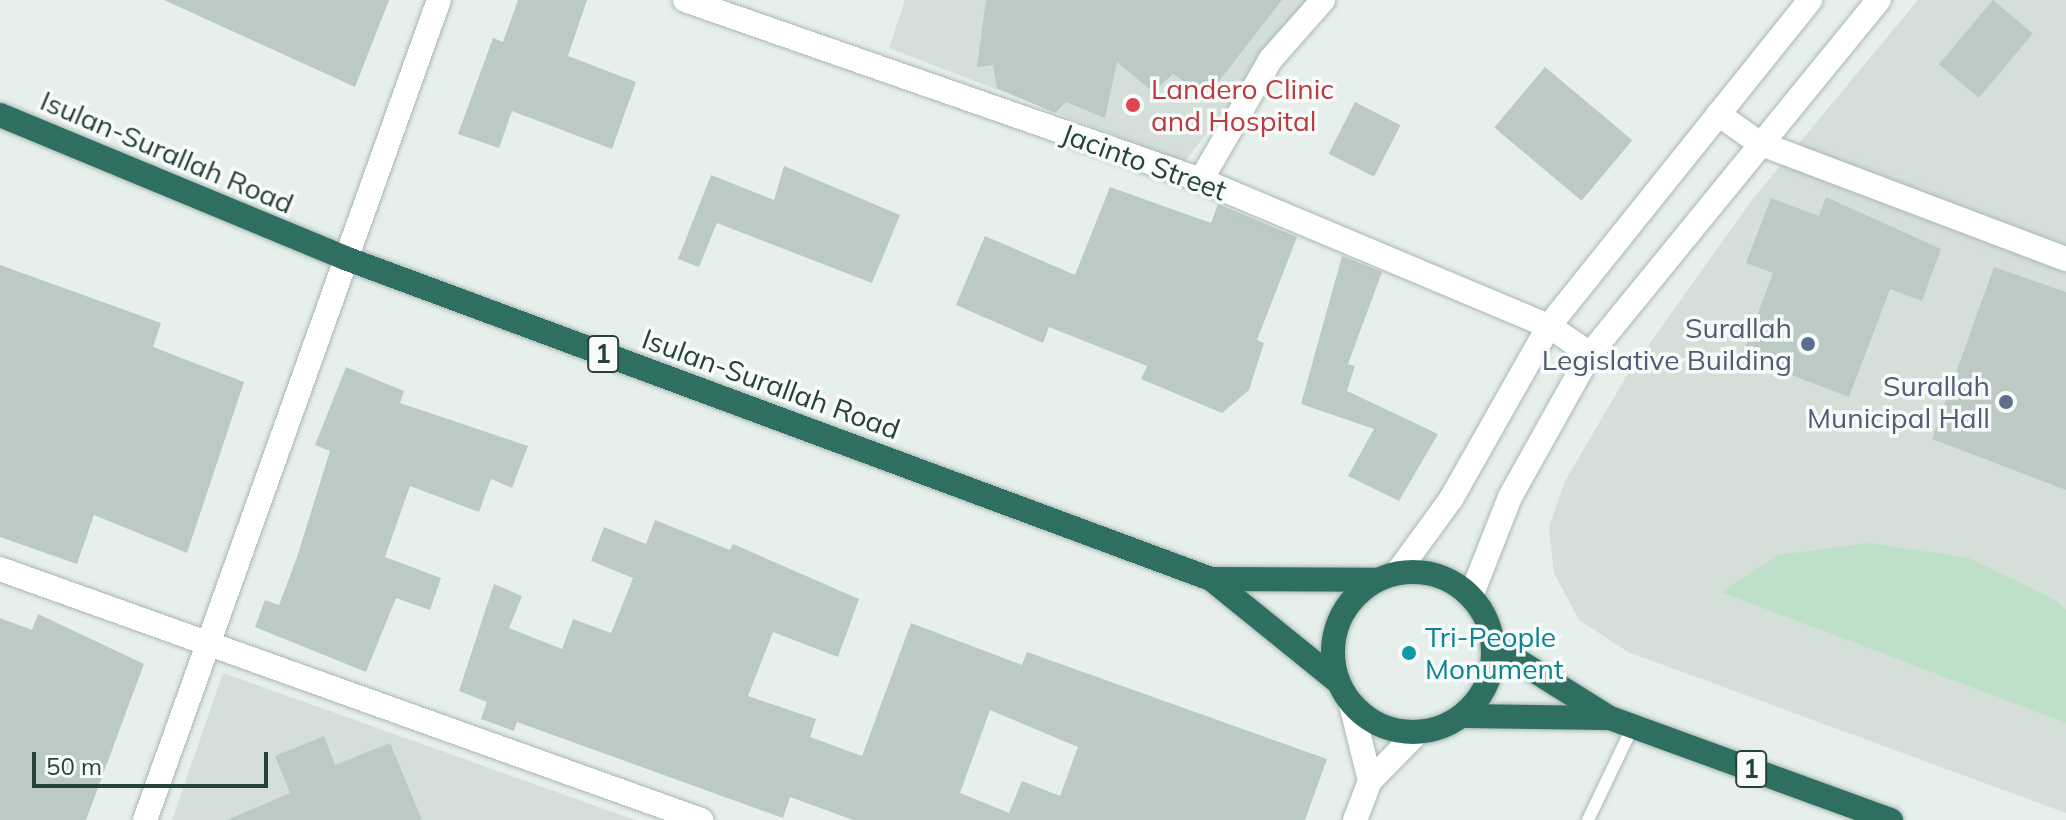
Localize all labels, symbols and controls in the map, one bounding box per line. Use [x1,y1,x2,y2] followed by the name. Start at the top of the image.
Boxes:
[1151,72,1334,138] place label: Landero Clinic and Hospital
[35,83,299,221] street label: Isulan-Surallah Road
[1122,94,1144,116] marker: Landero Clinic and Hospital
[1057,117,1231,207] street label: Jacinto Street
[1542,311,1792,377] place label: Surallah Legislative Building
[638,322,904,446] street label: Isulan-Surallah Road
[587,332,619,376] road number: 1
[1799,335,1817,353] marker: Surallah Legislative Building
[1807,369,1990,435] place label: Surallah Municipal Hall
[1997,393,2015,411] marker: Surallah Municipal Hall
[1425,620,1564,686] place label: Tri-People Monument
[1400,644,1418,662] marker: Tri-People Monument
[36,736,272,786] scale bar
[1735,747,1767,791] road number: 1
[46,751,102,781] text: 50 m

